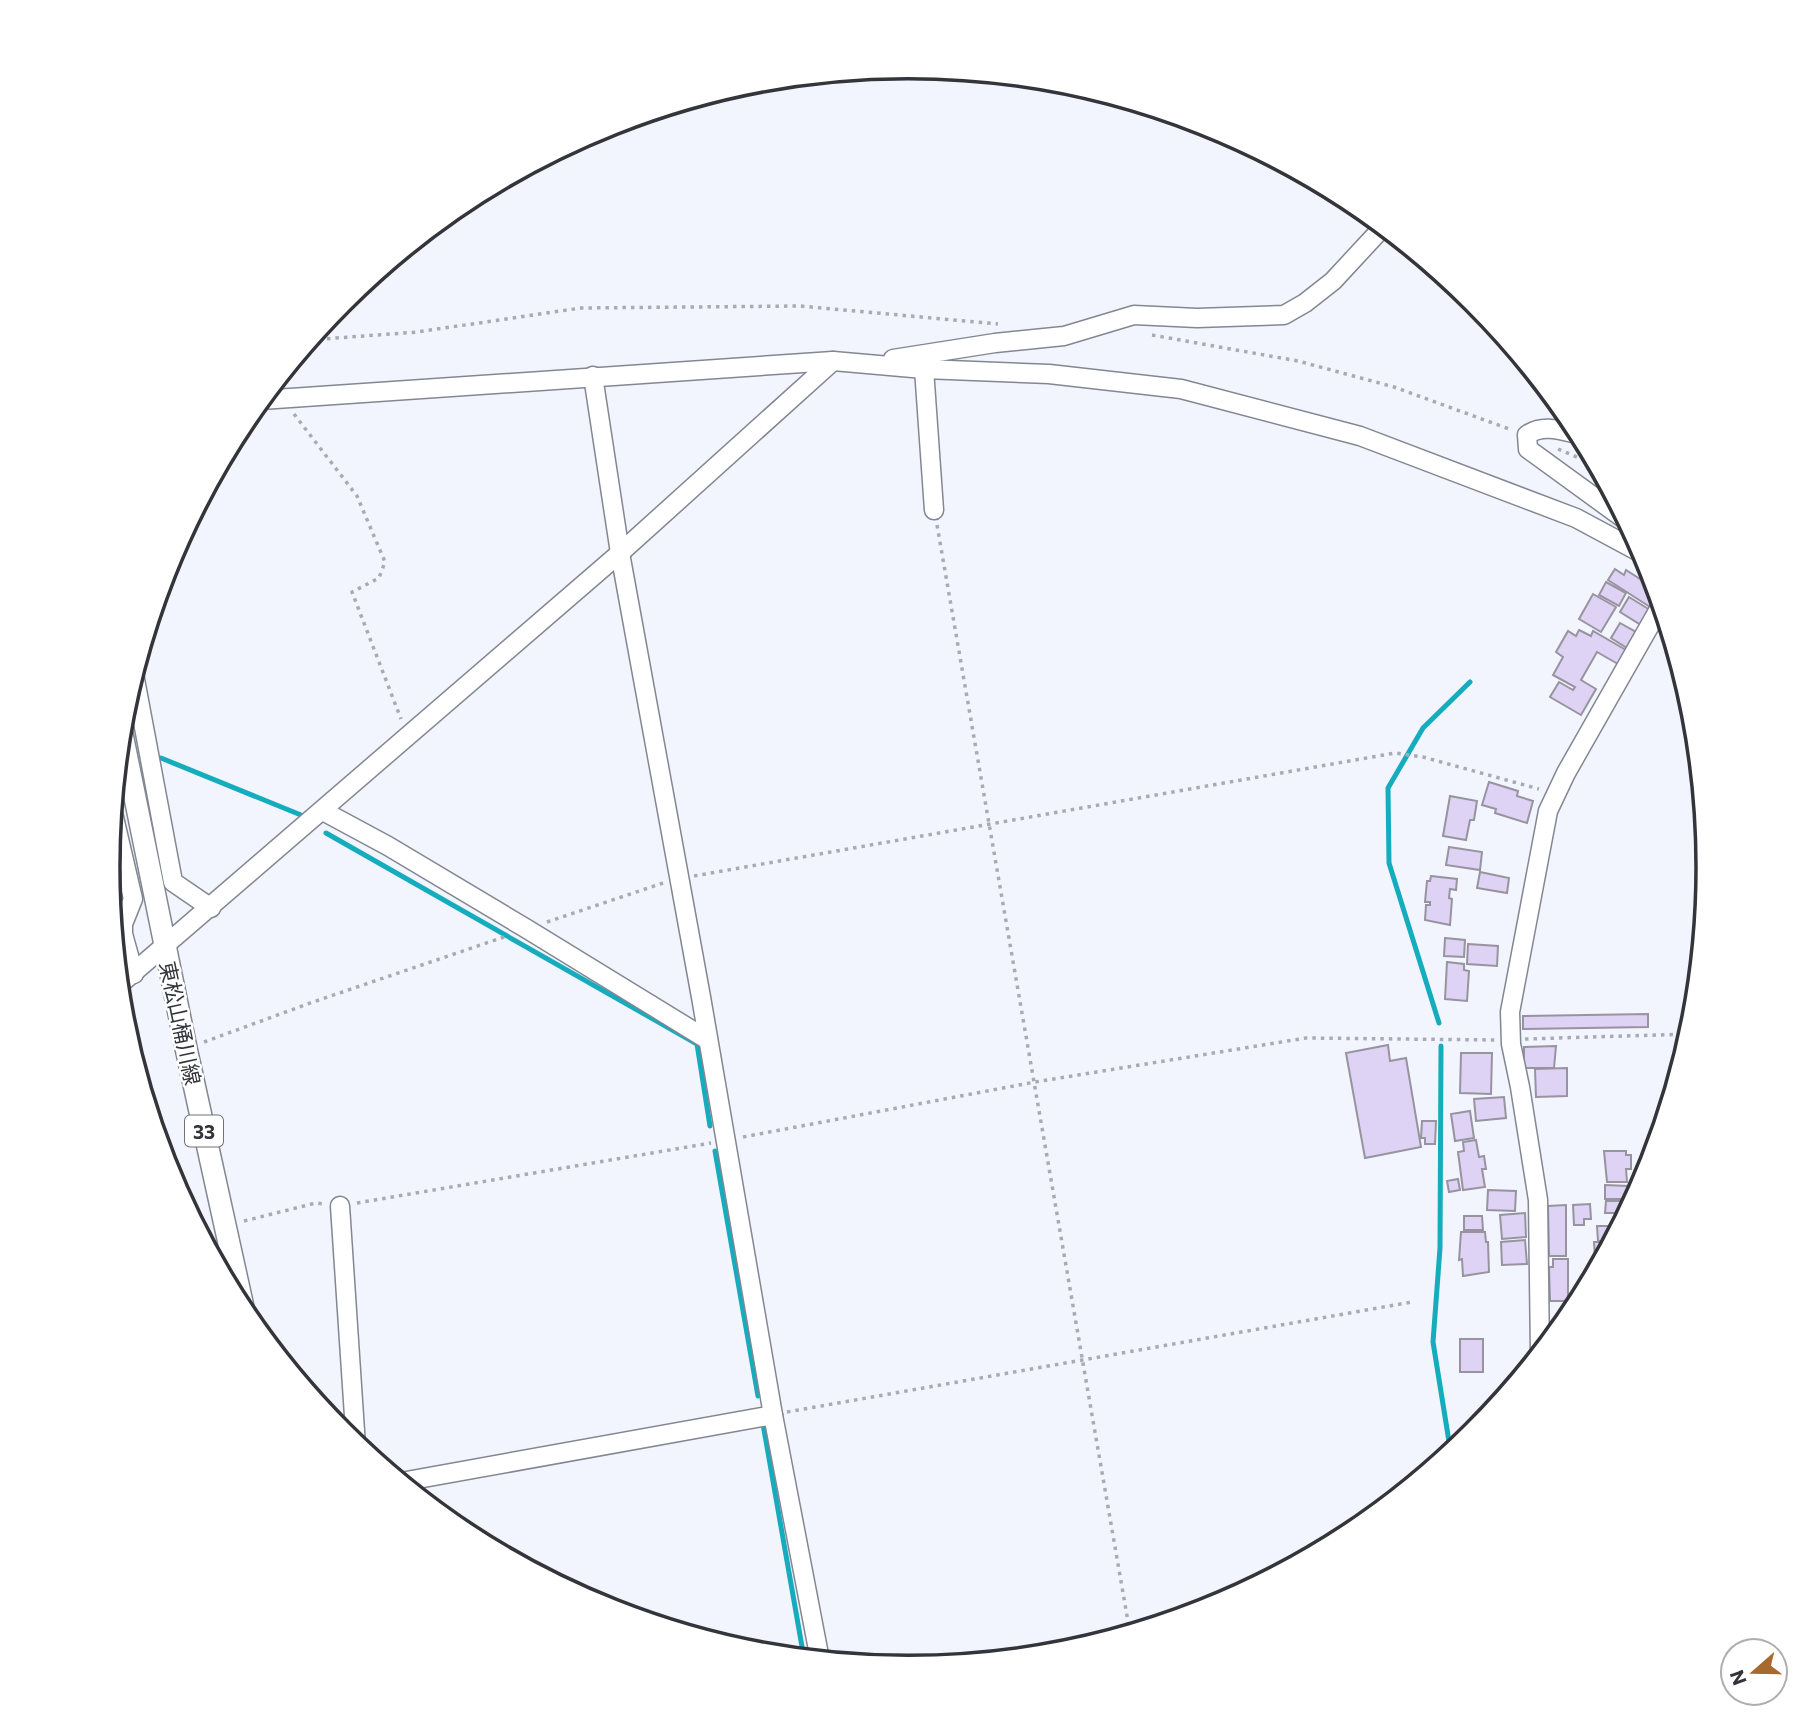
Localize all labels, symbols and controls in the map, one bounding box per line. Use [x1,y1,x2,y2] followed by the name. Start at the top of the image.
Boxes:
[156,959,206,1087] street label: 東松山桶川線
[185,1116,223,1147] road number: 33
[1719,1637,1789,1707] north arrow
[1724,1667,1751,1689] text: N

